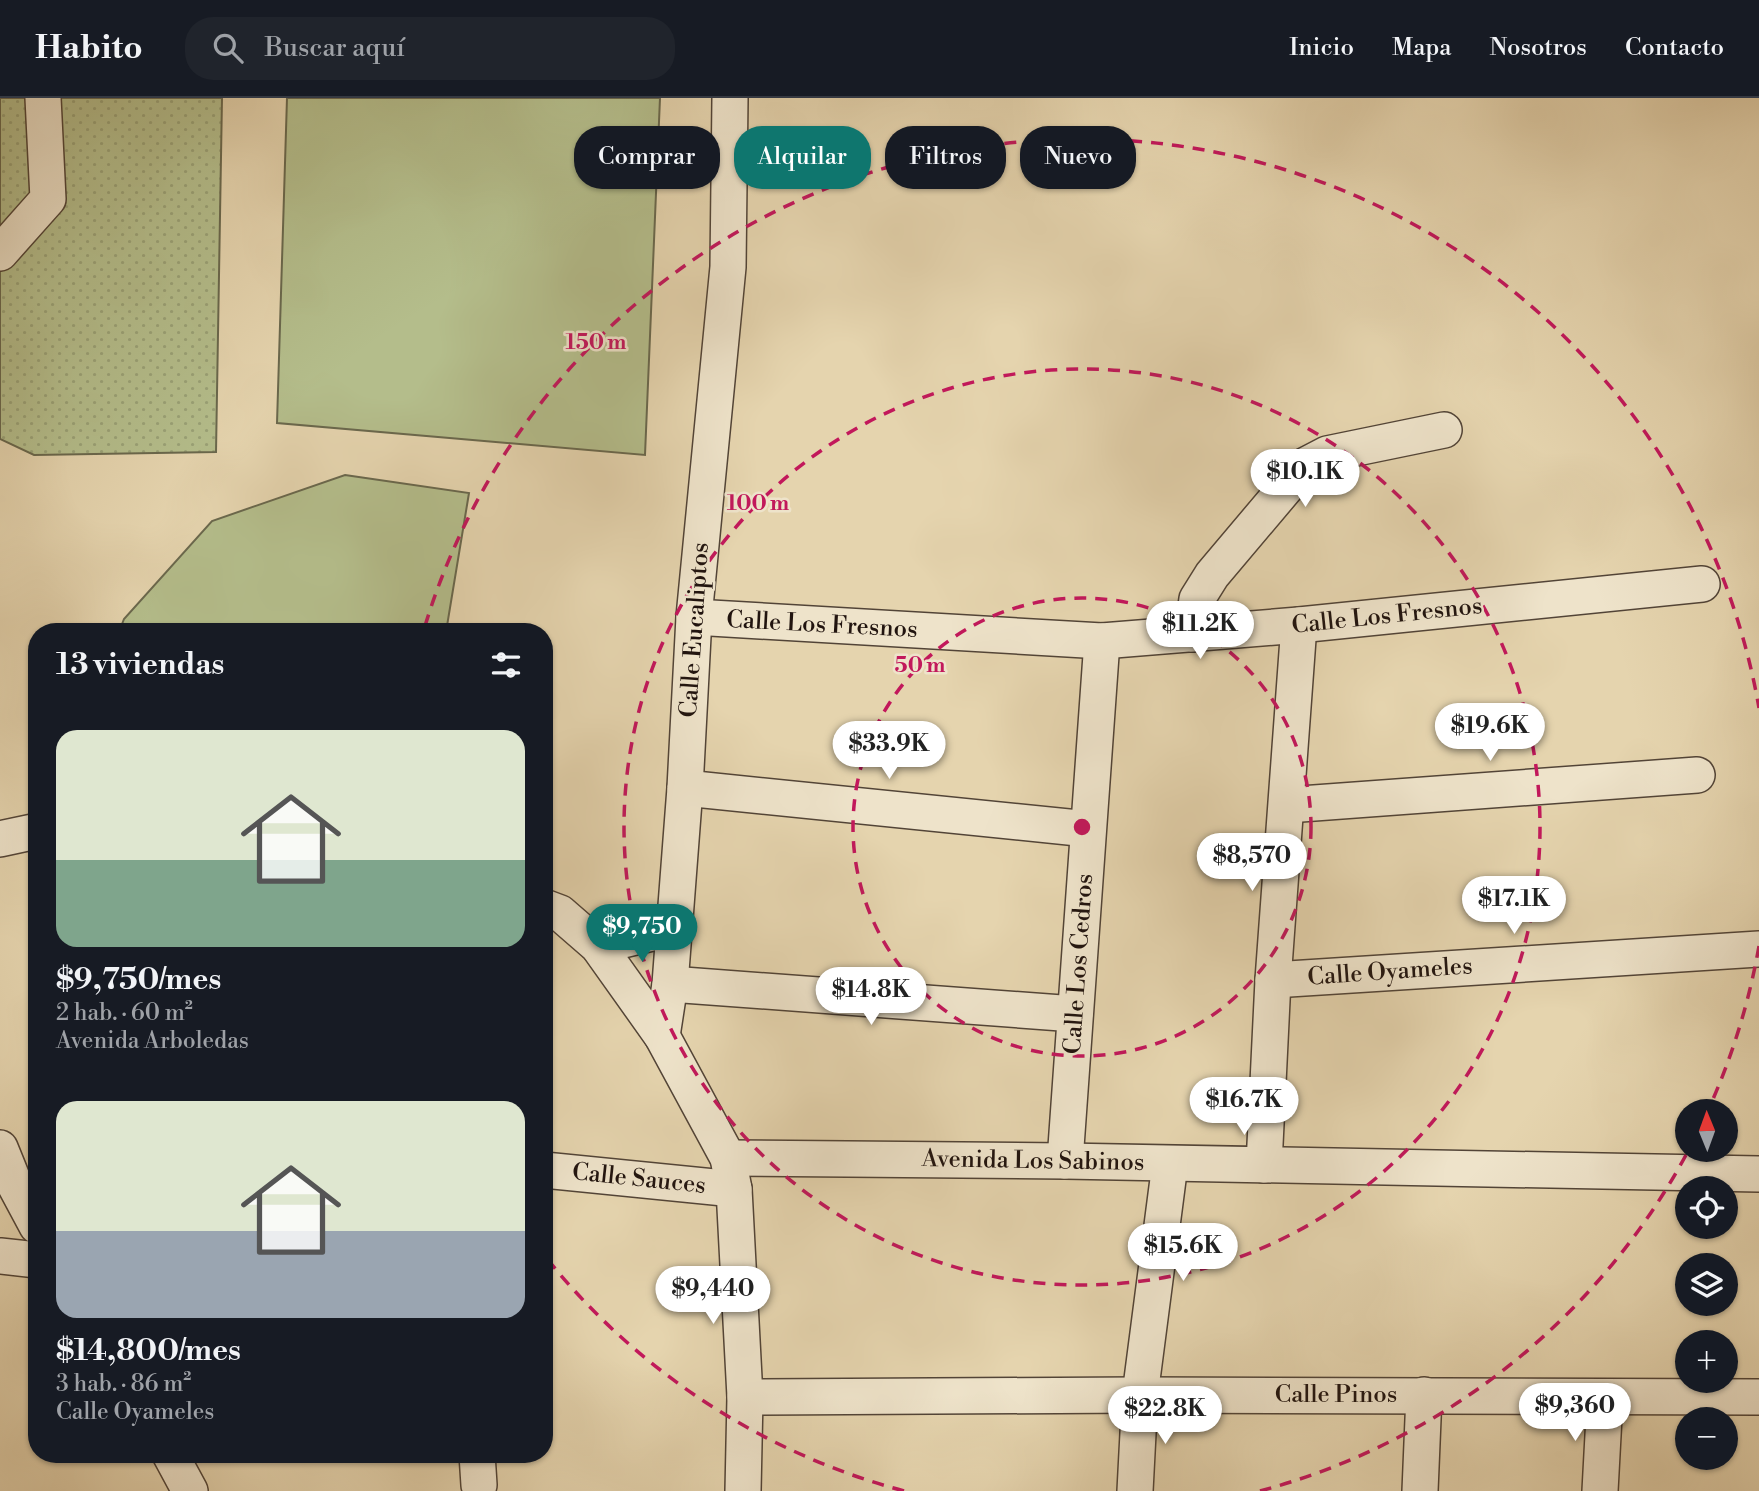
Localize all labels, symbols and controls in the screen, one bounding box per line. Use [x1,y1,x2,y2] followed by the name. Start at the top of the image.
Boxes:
[185,17,675,80] search box
[35,28,143,69] text: Habito
[209,29,247,67] icon: search
[265,32,405,64] text: Buscar aquí
[1289,33,1354,63] text: Inicio
[1392,33,1451,63] text: Mapa
[1489,33,1587,63] text: Nosotros
[1625,33,1724,63] text: Contacto
[574,126,720,189] chip: Comprar
[734,126,871,189] chip: Alquilar
[885,126,1006,189] chip: Filtros
[1020,126,1136,189] chip: Nuevo
[566,330,626,356] text: 150 m
[1248,450,1362,509] pin: $10.1K
[1267,458,1343,486] text: $10.1K
[727,491,789,517] text: 100 m
[674,541,716,719] street label: Calle Eucaliptos
[1290,591,1484,641] street label: Calle Los Fresnos
[1143,602,1257,661] pin: $11.2K
[726,605,918,645] street label: Calle Los Fresnos
[1162,610,1238,638] text: $11.2K
[56,646,224,684] text: 13 viviendas
[487,646,525,684] icon: filters
[895,653,945,679] text: 50 m
[1433,704,1547,763] pin: $19.6K
[1451,712,1529,740] text: $19.6K
[832,722,946,781] pin: $33.9K
[849,730,929,758] text: $33.9K
[228,776,354,902] icon: home
[1070,815,1094,839] centre of rings
[1195,834,1309,893] pin: $8,570
[1213,842,1291,870] text: $8,570
[1058,873,1100,1055] street label: Calle Los Cedros
[1457,876,1571,936] pin: $17.1K
[1478,885,1550,913] text: $17.1K
[585,904,699,964] pin: $9,750
[602,913,682,941] text: $9,750
[1307,951,1473,993] street label: Calle Oyameles
[56,961,221,999] text: $9,750/mes
[814,968,928,1027] pin: $14.8K
[832,976,910,1004] text: $14.8K
[56,999,193,1027] text: 2 hab. · 60 m²
[56,1027,249,1055] text: Avenida Arboledas
[1187,1077,1301,1137] pin: $16.7K
[1206,1086,1282,1114] text: $16.7K
[1675,1099,1738,1162] north arrow
[1675,1099,1738,1470] map controls
[920,1144,1145,1178] street label: Avenida Los Sabinos
[228,1147,354,1273] icon: home
[571,1157,707,1201] street label: Calle Sauces
[1675,1176,1738,1239] button: locate
[1126,1224,1240,1283] pin: $15.6K
[1144,1232,1222,1260] text: $15.6K
[1675,1253,1738,1316] button: layers
[656,1266,770,1326] pin: $9,440
[671,1275,755,1303] text: $9,440
[1675,1330,1738,1393] button: +
[56,1332,241,1370] text: $14,800/mes
[56,1370,191,1398] text: 3 hab. · 86 m²
[1275,1380,1397,1410] street label: Calle Pinos
[1518,1384,1632,1443] pin: $9,360
[1108,1386,1222,1446] pin: $22.8K
[1535,1392,1615,1420] text: $9,360
[1124,1395,1206,1423] text: $22.8K
[56,1398,214,1426] text: Calle Oyameles
[1675,1407,1738,1470] button: −

